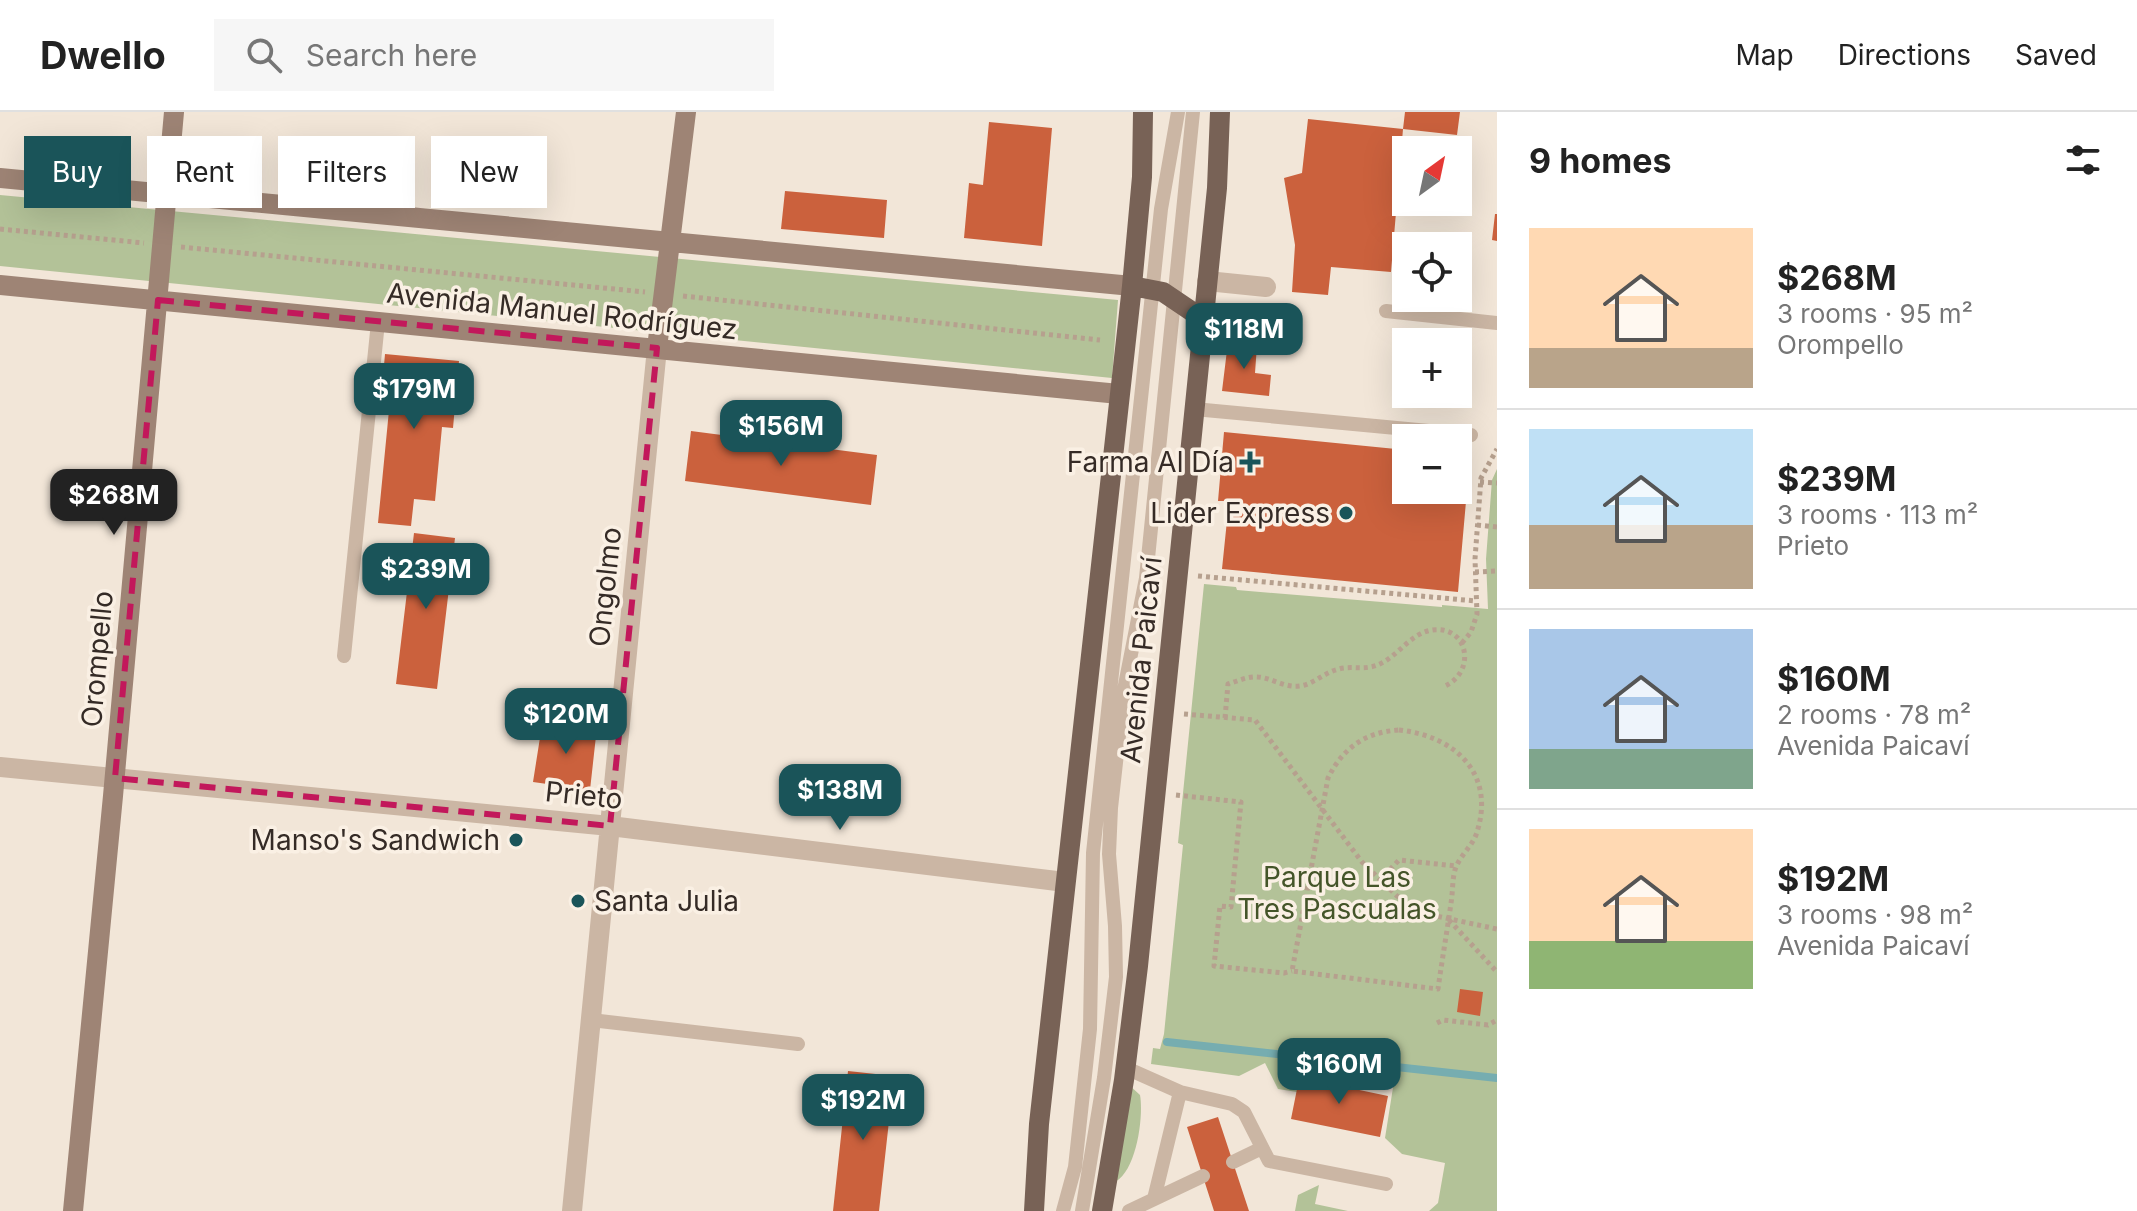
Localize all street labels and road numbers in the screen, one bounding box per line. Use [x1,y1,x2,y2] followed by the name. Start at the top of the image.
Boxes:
[385,276,739,346] street label: Avenida Manuel Rodríguez
[582,526,628,648] street label: Ongolmo
[1113,555,1169,765] street label: Avenida Paicaví
[74,589,120,729] street label: Orompello
[544,774,624,816] street label: Prieto

